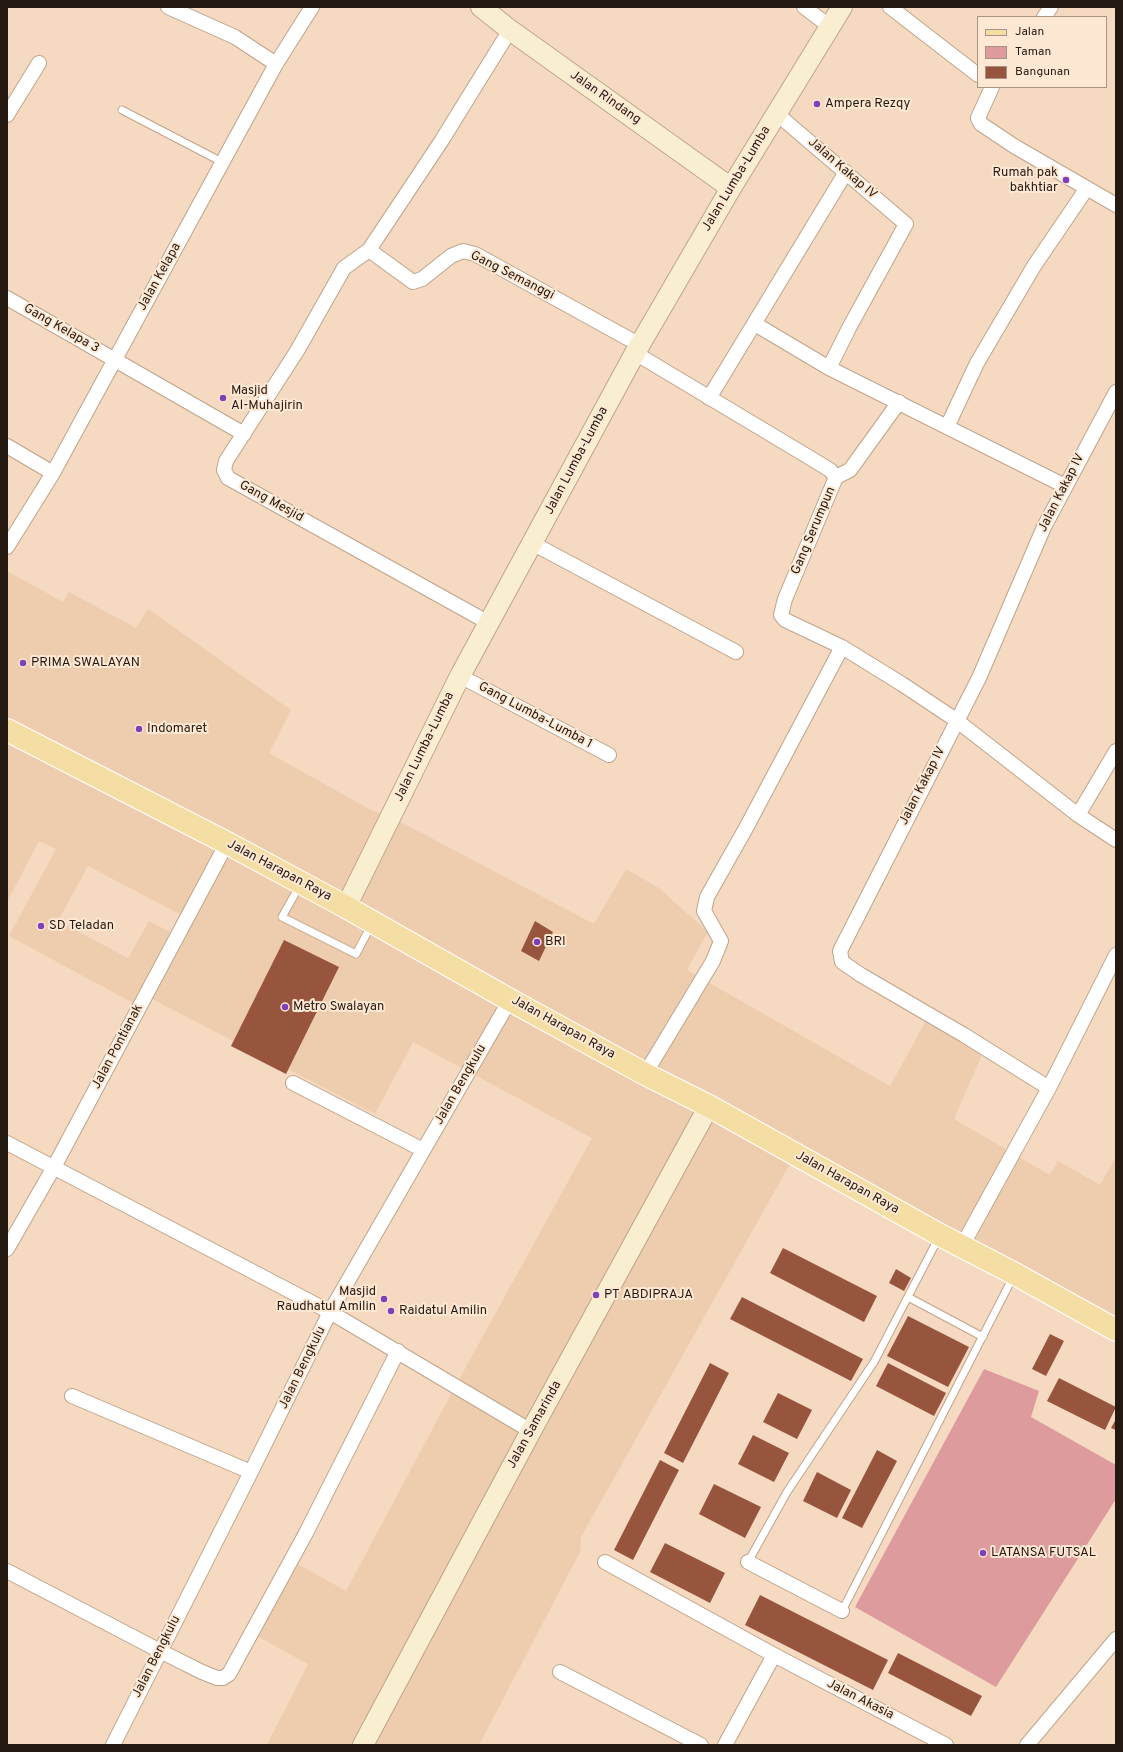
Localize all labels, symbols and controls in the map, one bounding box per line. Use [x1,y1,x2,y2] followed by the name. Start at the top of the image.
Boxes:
[977,16,1107,88] legend
[1015,24,1044,40] text: Jalan
[1015,44,1051,60] text: Taman
[1015,64,1070,80] text: Bangunan
[566,68,644,128] street label: Jalan Rindang
[825,96,910,112] place label: Ampera Rezqy
[812,99,822,109] marker: Ampera Rezqy
[699,124,775,234] street label: Jalan Lumba-Lumba
[804,135,880,203] street label: Jalan Kakap IV
[993,165,1058,196] place label: Rumah pak bakhtiar
[1061,175,1071,185] marker: Rumah pak bakhtiar
[135,241,185,313] street label: Jalan Kelapa
[467,248,557,304] street label: Gang Semanggi
[20,301,102,357] street label: Gang Kelapa 3
[231,383,303,414] place label: Masjid Al-Muhajirin
[218,393,228,403] marker: Masjid Al-Muhajirin
[542,404,612,518] street label: Jalan Lumba-Lumba
[1036,451,1088,535] street label: Jalan Kakap IV
[236,478,306,526] street label: Gang Mesjid
[788,485,840,577] street label: Gang Serumpun
[31,655,140,671] place label: PRIMA SWALAYAN
[18,658,28,668] marker: PRIMA SWALAYAN
[475,679,595,753] street label: Gang Lumba-Lumba 1
[392,690,458,804] street label: Jalan Lumba-Lumba
[147,721,207,737] place label: Indomaret
[134,724,144,734] marker: Indomaret
[897,744,949,828] street label: Jalan Kakap IV
[224,837,334,905] street label: Jalan Harapan Raya
[49,918,114,934] place label: SD Teladan
[36,921,46,931] marker: SD Teladan
[545,934,566,950] place label: BRI
[532,937,542,947] marker: BRI
[509,993,617,1063] street label: Jalan Harapan Raya
[293,999,384,1015] place label: Metro Swalayan
[89,1002,147,1092] street label: Jalan Pontianak
[280,1002,290,1012] marker: Metro Swalayan
[432,1042,490,1128] street label: Jalan Bengkulu
[793,1148,901,1218] street label: Jalan Harapan Raya
[277,1284,376,1315] place label: Masjid Raudhatul Amilin
[604,1287,693,1303] place label: PT ABDIPRAJA
[591,1290,601,1300] marker: PT ABDIPRAJA
[379,1294,389,1304] marker: Masjid Raudhatul Amilin
[399,1303,487,1319] place label: Raidatul Amilin
[386,1306,396,1316] marker: Raidatul Amilin
[276,1324,330,1412] street label: Jalan Bengkulu
[505,1379,565,1471] street label: Jalan Samarinda
[991,1545,1096,1561] place label: LATANSA FUTSAL
[978,1548,988,1558] marker: LATANSA FUTSAL
[130,1613,184,1701] street label: Jalan Bengkulu
[824,1676,896,1724] street label: Jalan Akasia

